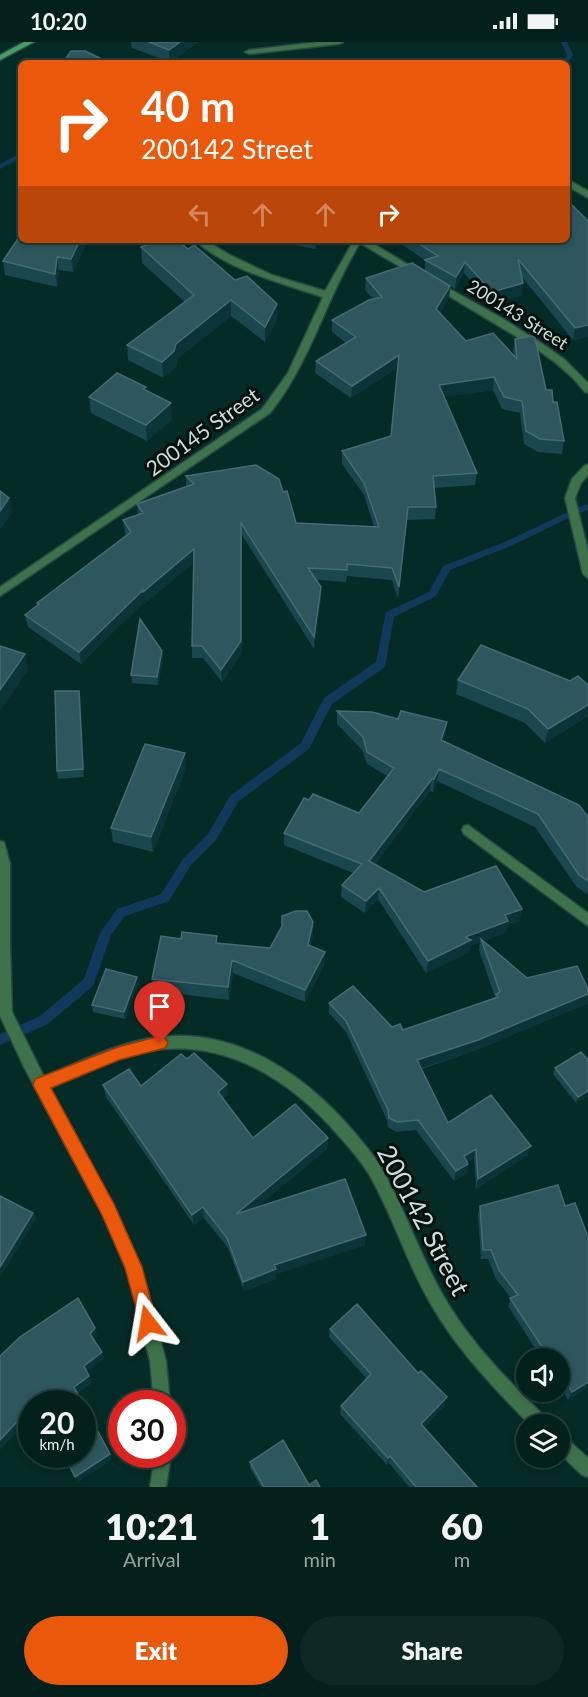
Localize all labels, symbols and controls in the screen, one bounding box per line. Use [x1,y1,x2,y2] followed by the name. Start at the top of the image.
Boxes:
[30,8,87,35] text: 10:20
[141,81,235,131] text: 40 m
[42,84,120,162] icon: right
[141,132,313,165] text: 200142 Street
[183,198,216,231] icon: left
[246,198,279,231] icon: ahead
[309,198,342,231] icon: ahead
[372,198,405,231] icon: right
[464,274,573,354] street label: 200143 Street
[141,381,264,480] street label: 200145 Street
[134,981,185,1043] pin
[143,990,176,1023] icon: arrive
[371,1139,477,1301] street label: 200142 Street
[116,1291,180,1355] position arrow
[516,1348,570,1468] map controls
[516,1348,570,1402] button: sound
[108,1390,186,1468] speed limit sign: 30
[40,1404,74,1440] text: 20
[516,1414,570,1468] button: layers
[39,1435,75,1453] text: km/h
[105,1504,198,1548] text: 10:21
[309,1504,330,1548] text: 1
[441,1504,483,1548] text: 60
[123,1547,181,1571] text: Arrival
[303,1547,336,1571] text: min
[454,1547,470,1571] text: m
[24,1616,288,1685] button: Exit
[300,1616,564,1685] button: Share

